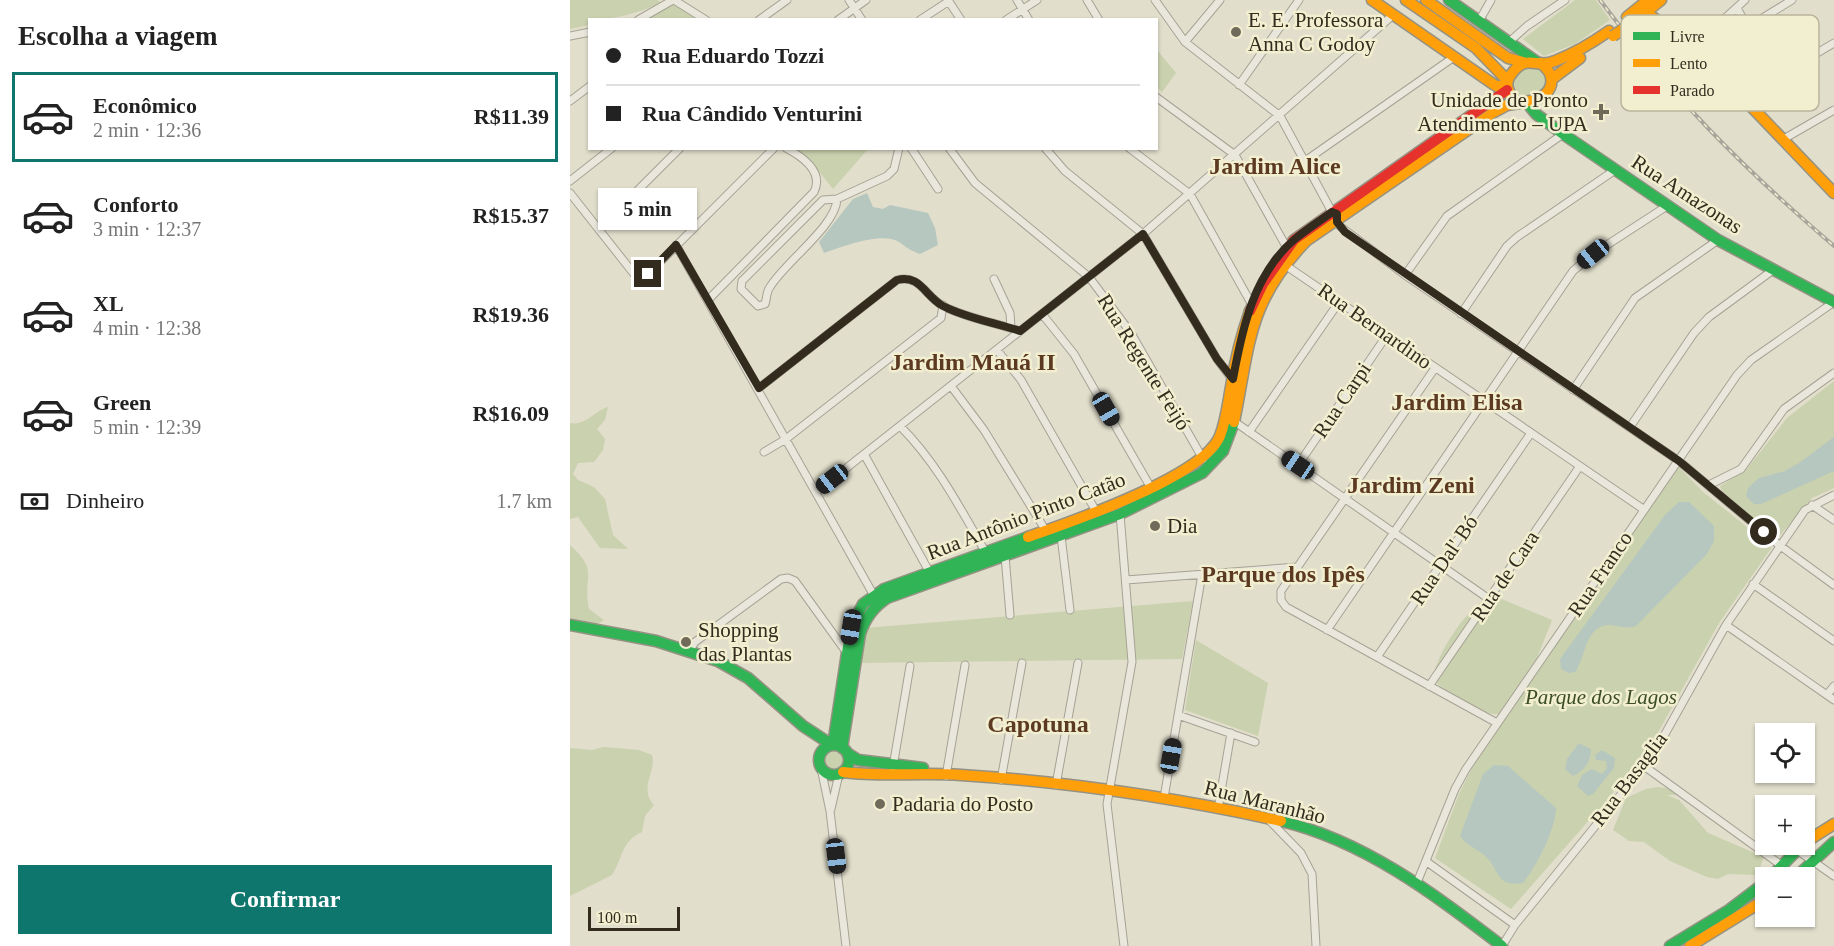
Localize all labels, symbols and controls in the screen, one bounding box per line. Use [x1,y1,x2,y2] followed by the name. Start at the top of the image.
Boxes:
[1248,8,1384,56] place label: E. E. Professora Anna C Godoy
[1621,15,1819,111] legend
[18,21,218,51] text: Escolha a viagem
[1229,25,1243,39] marker: E. E. Professora Anna C Godoy
[1670,28,1705,45] text: Livre
[642,43,824,68] text: Rua Eduardo Tozzi
[1670,55,1707,72] text: Lento
[1670,82,1714,99] text: Parado
[1417,88,1589,136] place label: Unidade de Pronto Atendimento – UPA
[21,90,75,144] icon: car
[93,93,197,118] text: Econômico
[642,101,862,126] text: Rua Cândido Venturini
[1592,103,1610,121] marker: Unidade de Pronto Atendimento – UPA
[474,104,549,129] text: R$11.39
[93,119,201,141] text: 2 min · 12:36
[1627,149,1747,239] street label: Rua Amazonas
[1209,153,1341,179] district label: Jardim Alice
[598,187,698,229] callout: 5 min
[21,189,75,243] icon: car
[93,192,179,217] text: Conforto
[623,198,672,220] text: 5 min
[473,203,549,228] text: R$15.37
[93,218,201,240] text: 3 min · 12:37
[1573,236,1613,272] car
[634,260,661,287] route end
[1313,278,1437,374] street label: Rua Bernardino
[21,288,75,342] icon: car
[1092,289,1196,435] street label: Rua Regente Feijó
[93,291,124,316] text: XL
[473,302,549,327] text: R$19.36
[93,317,201,339] text: 4 min · 12:38
[890,349,1056,375] district label: Jardim Mauá II
[1308,358,1376,442] street label: Rua Carpi
[21,387,75,441] icon: car
[1089,389,1123,429] car
[1391,389,1523,415] district label: Jardim Elisa
[93,390,151,415] text: Green
[473,401,549,426] text: R$16.09
[93,416,201,438] text: 5 min · 12:39
[1278,447,1318,483] car
[812,461,852,497] car
[923,467,1129,565] street label: Rua Antônio Pinto Catão
[1347,472,1475,498] district label: Jardim Zeni
[18,485,51,518] icon: cash
[66,488,144,513] text: Dinheiro
[496,490,552,512] text: 1.7 km
[1405,511,1483,609] street label: Rua Dal' Bó
[1167,514,1198,538] place label: Dia
[1750,518,1777,545] route start
[1148,519,1162,533] marker: Dia
[1466,526,1544,626] street label: Rua de Cara
[1563,527,1637,621] street label: Rua Franco
[1201,561,1365,587] district label: Parque dos Ipês
[839,608,863,646] car
[698,618,792,666] place label: Shopping das Plantas
[679,635,693,649] marker: Shopping das Plantas
[1524,685,1677,709] park label: Parque dos Lagos
[987,711,1089,737] district label: Capotuna
[1755,723,1815,927] map controls
[1755,723,1815,783] button: locate
[1586,727,1673,831] street label: Rua Basaglia
[1159,737,1183,775] car
[1202,775,1328,829] street label: Rua Maranhão
[892,792,1033,816] place label: Padaria do Posto
[1755,795,1815,855] button: +
[873,797,887,811] marker: Padaria do Posto
[825,837,847,875] car
[18,865,552,934] button: Confirmar
[1755,867,1815,927] button: −
[588,904,680,932] scale bar
[597,909,637,926] text: 100 m

